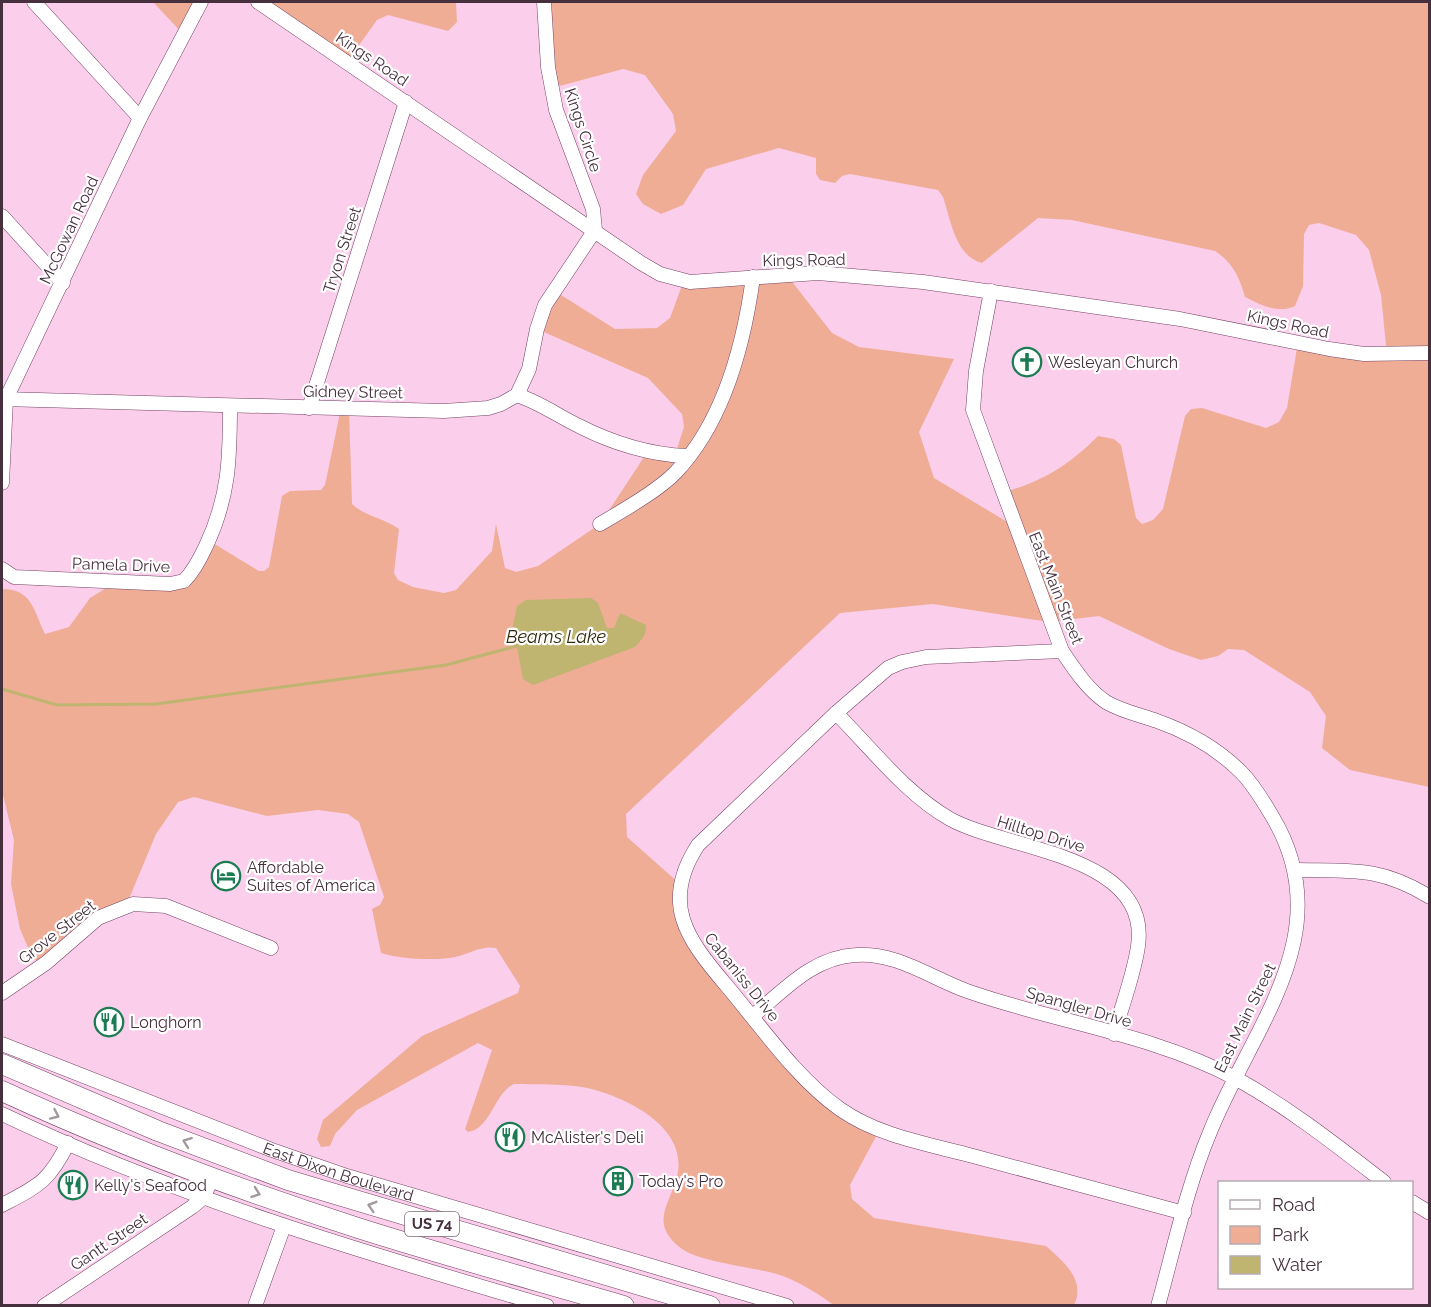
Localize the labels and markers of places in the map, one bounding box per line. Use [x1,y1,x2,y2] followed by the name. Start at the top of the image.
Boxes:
[1011,346,1043,378] church icon: Wesleyan Church
[1048,353,1178,372] place label: Wesleyan Church
[247,858,376,895] place label: Affordable Suites of America
[210,860,242,892] hotel icon: Affordable Suites of America
[93,1006,125,1038] restaurant icon: Longhorn
[130,1013,202,1032] place label: Longhorn
[494,1121,526,1153] restaurant icon: McAlister's Deli
[531,1128,644,1147] place label: McAlister's Deli
[602,1165,634,1197] building icon: Today's Pro
[57,1169,89,1201] restaurant icon: Kelly's Seafood
[639,1172,723,1191] place label: Today's Pro
[94,1176,207,1195] place label: Kelly's Seafood

